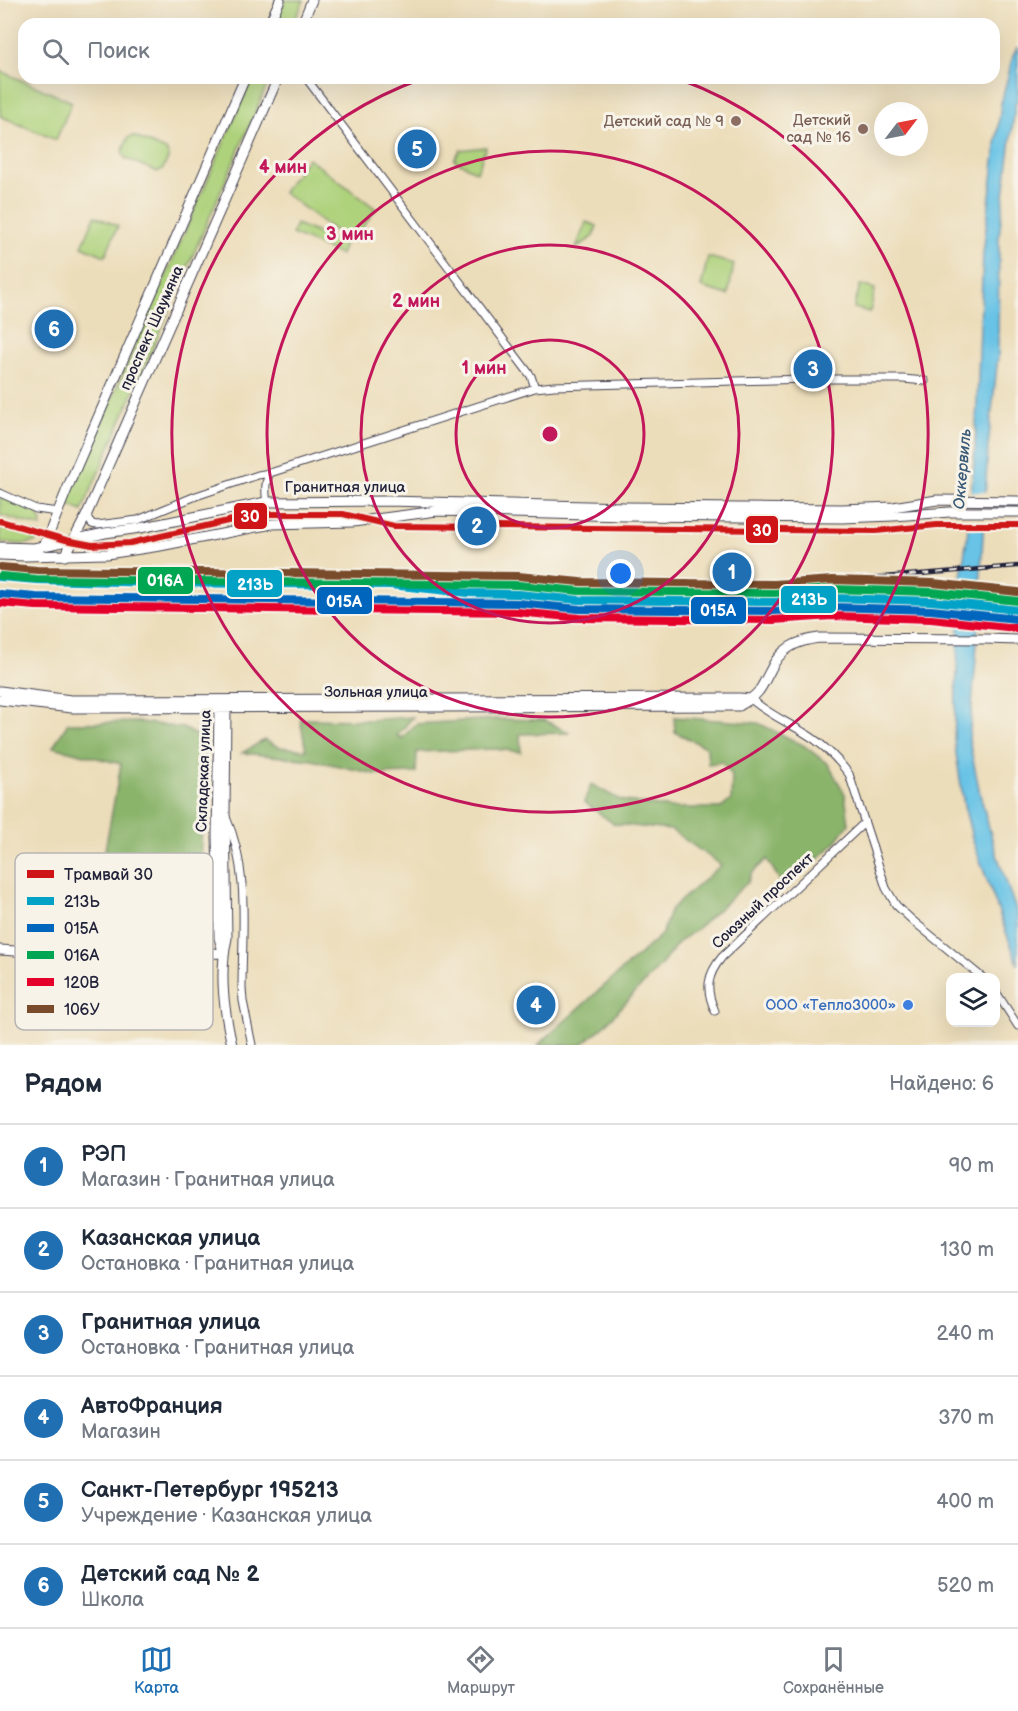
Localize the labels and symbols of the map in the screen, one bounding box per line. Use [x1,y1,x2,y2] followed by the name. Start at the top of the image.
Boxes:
[874,102,928,156] north arrow
[786,111,851,147] place label: Детский сад № 16
[604,112,724,131] place label: Детский сад № 9
[729,114,743,128] marker: Детский сад № 9
[856,122,870,136] marker: Детский сад № 16
[398,126,436,172] pin: 5
[259,157,307,178] text: 4 мин
[326,224,374,245] text: 3 мин
[116,263,188,393] street label: проспект Шаумяна
[392,291,440,312] text: 2 мин
[34,306,74,352] pin: 6
[794,346,832,392] pin: 3
[462,358,506,379] text: 1 мин
[540,424,560,444] centre of rings
[950,428,976,510] water label: Оккервиль
[285,478,405,497] street label: Гранитная улица
[233,502,268,530] line badge: 30
[458,504,496,548] pin: 2
[240,508,260,527] text: 30
[745,515,779,544] line badge: 30
[752,522,772,541] text: 30
[712,550,752,594] pin: 1
[606,559,635,588] your location
[137,566,194,595] line badge: 016А
[226,569,283,598] line badge: 213Ь
[147,572,184,591] text: 016А
[237,576,273,595] text: 213Ь
[780,585,837,614] line badge: 213Ь
[316,586,373,615] line badge: 015А
[791,591,827,610] text: 213Ь
[326,593,363,612] text: 015А
[690,596,747,625] line badge: 015А
[700,602,737,621] text: 015А
[324,683,428,702] street label: Зольная улица
[192,709,216,833] street label: Складская улица
[708,849,818,953] street label: Союзный проспект
[15,853,213,1030] legend
[64,866,153,885] text: Трамвай 30
[64,893,100,912] text: 213Ь
[64,920,99,939] text: 015А
[64,947,99,966] text: 016А
[64,974,99,993] text: 120В
[516,982,556,1028] pin: 4
[766,996,896,1015] place label: ООО «Тепло3000»
[901,998,915,1012] marker: ООО «Тепло3000»
[64,1001,100,1020] text: 106У

